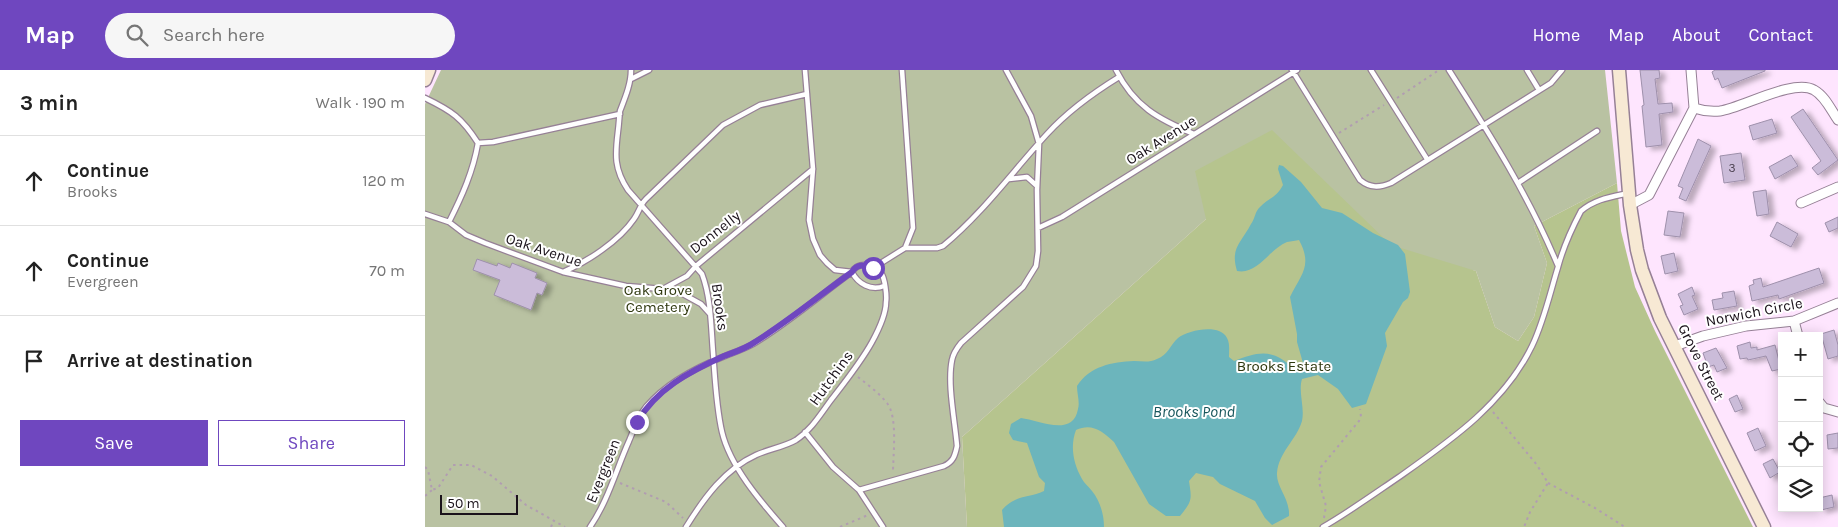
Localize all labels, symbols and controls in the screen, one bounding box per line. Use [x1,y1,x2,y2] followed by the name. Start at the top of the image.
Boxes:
[105,13,455,58] search box
[25,21,75,49] text: Map
[123,21,151,49] icon: search
[163,24,265,46] text: Search here
[1532,24,1580,46] text: Home
[1608,24,1644,46] text: Map
[1672,24,1721,46] text: About
[1749,24,1813,46] text: Contact
[20,91,78,115] text: 3 min
[316,93,405,112] text: Walk · 190 m
[1123,111,1199,169] street label: Oak Avenue
[67,160,149,182] text: Continue
[1728,161,1736,175] house number: 3
[20,167,48,195] icon: ahead
[362,171,405,190] text: 120 m
[67,182,118,201] text: Brooks
[686,207,744,257] street label: Donnelly
[503,229,585,271] street label: Oak Avenue
[67,250,149,272] text: Continue
[20,257,48,285] icon: ahead
[862,257,885,280] route start
[369,261,405,280] text: 70 m
[67,272,139,291] text: Evergreen
[624,281,692,316] park label: Oak Grove Cemetery
[708,282,732,332] street label: Brooks
[1704,294,1804,330] street label: Norwich Circle
[1674,321,1728,403] street label: Grove Street
[1778,332,1823,512] map controls
[1778,332,1823,377] button: +
[20,347,48,375] icon: arrive
[805,347,857,409] street label: Hutchins
[67,350,253,372] text: Arrive at destination
[1237,357,1331,375] park label: Brooks Estate
[1778,377,1823,422] button: −
[1153,402,1236,421] water label: Brooks Pond
[626,411,649,434] route end
[20,420,208,466] button: Save
[218,420,405,466] button: Share
[1778,422,1823,467] button: locate
[582,436,624,506] street label: Evergreen
[1778,467,1823,512] button: layers
[440,492,517,515] scale bar
[447,495,480,512] text: 50 m

